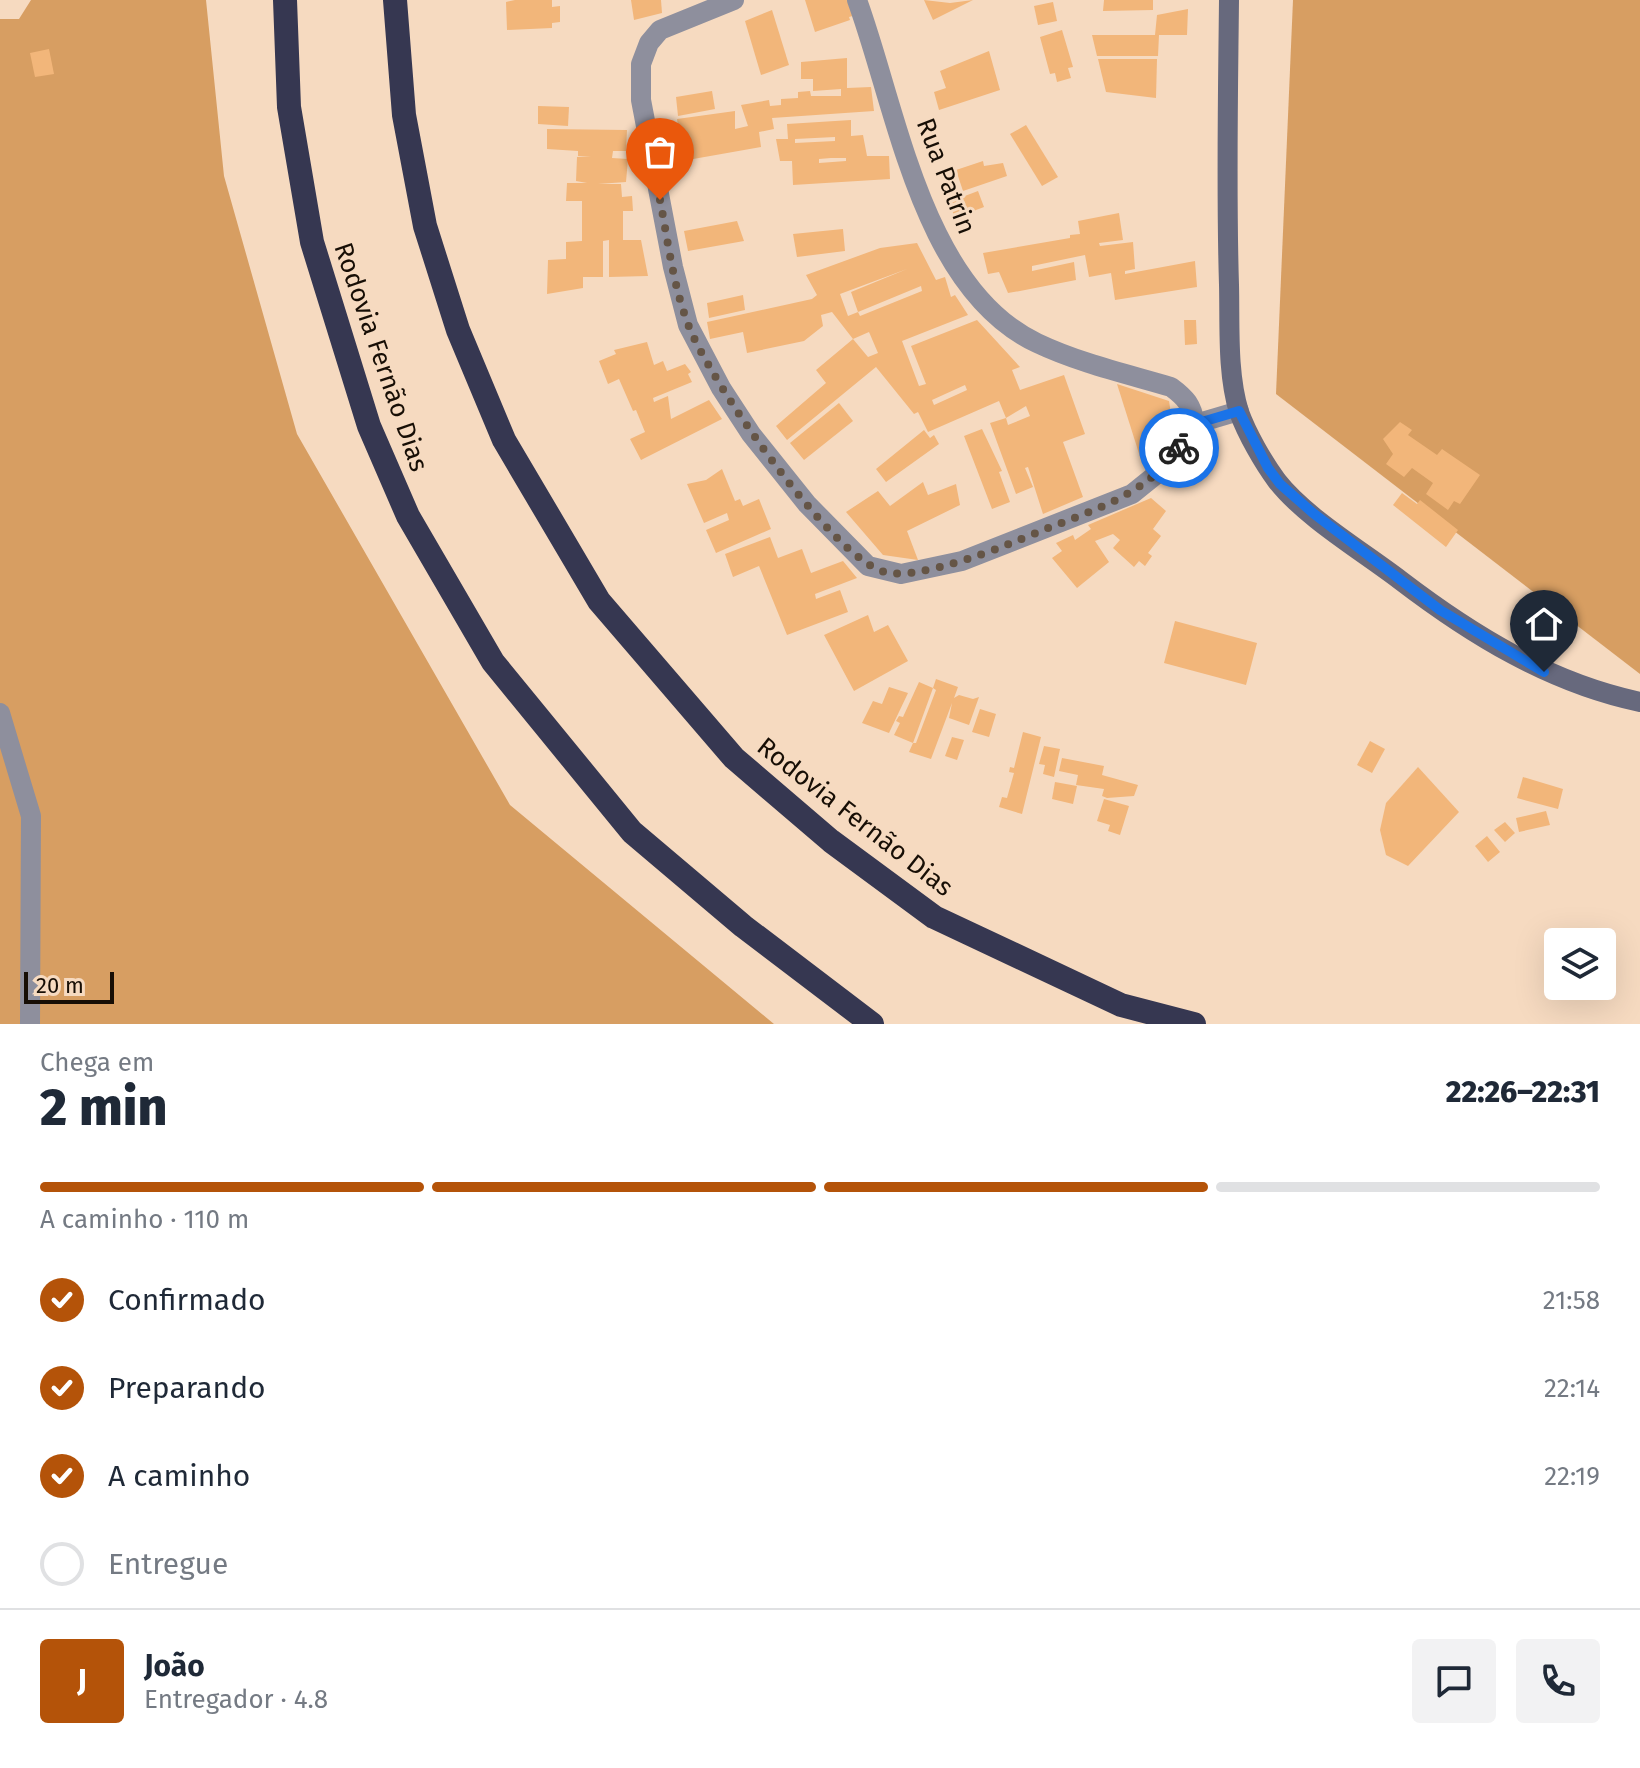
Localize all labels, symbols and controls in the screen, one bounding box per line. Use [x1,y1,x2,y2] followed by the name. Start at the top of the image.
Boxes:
[910,114,982,238] street label: Rua Patrin
[626,118,694,200] pin
[638,130,682,174] icon: bag
[327,239,435,475] street label: Rodovia Fernão Dias
[1139,408,1219,488] courier
[1157,426,1201,470] icon: bike
[1510,590,1578,672] pin
[1522,602,1566,646] icon: home
[751,731,959,903] street label: Rodovia Fernão Dias
[1544,928,1616,1000] map controls
[1544,928,1616,1000] button: layers
[24,968,114,1004] scale bar
[36,972,84,999] text: 20 m
[40,1047,154,1078] text: Chega em
[1446,1074,1600,1110] text: 22:26–22:31
[40,1076,167,1139] text: 2 min
[40,1204,249,1235] text: A caminho · 110 m
[40,1278,84,1322] icon: check
[108,1282,266,1318] text: Confirmado
[1543,1285,1600,1316] text: 21:58
[40,1366,84,1410] icon: check
[108,1370,266,1406] text: Preparando
[1544,1373,1600,1404] text: 22:14
[40,1454,84,1498] icon: check
[108,1458,250,1494] text: A caminho
[1544,1461,1600,1492] text: 22:19
[108,1546,228,1582] text: Entregue
[1412,1639,1496,1723] button: chat
[1516,1639,1600,1723] button: phone
[144,1648,205,1684] text: João
[77,1663,87,1699] text: J
[144,1684,328,1715] text: Entregador · 4.8

